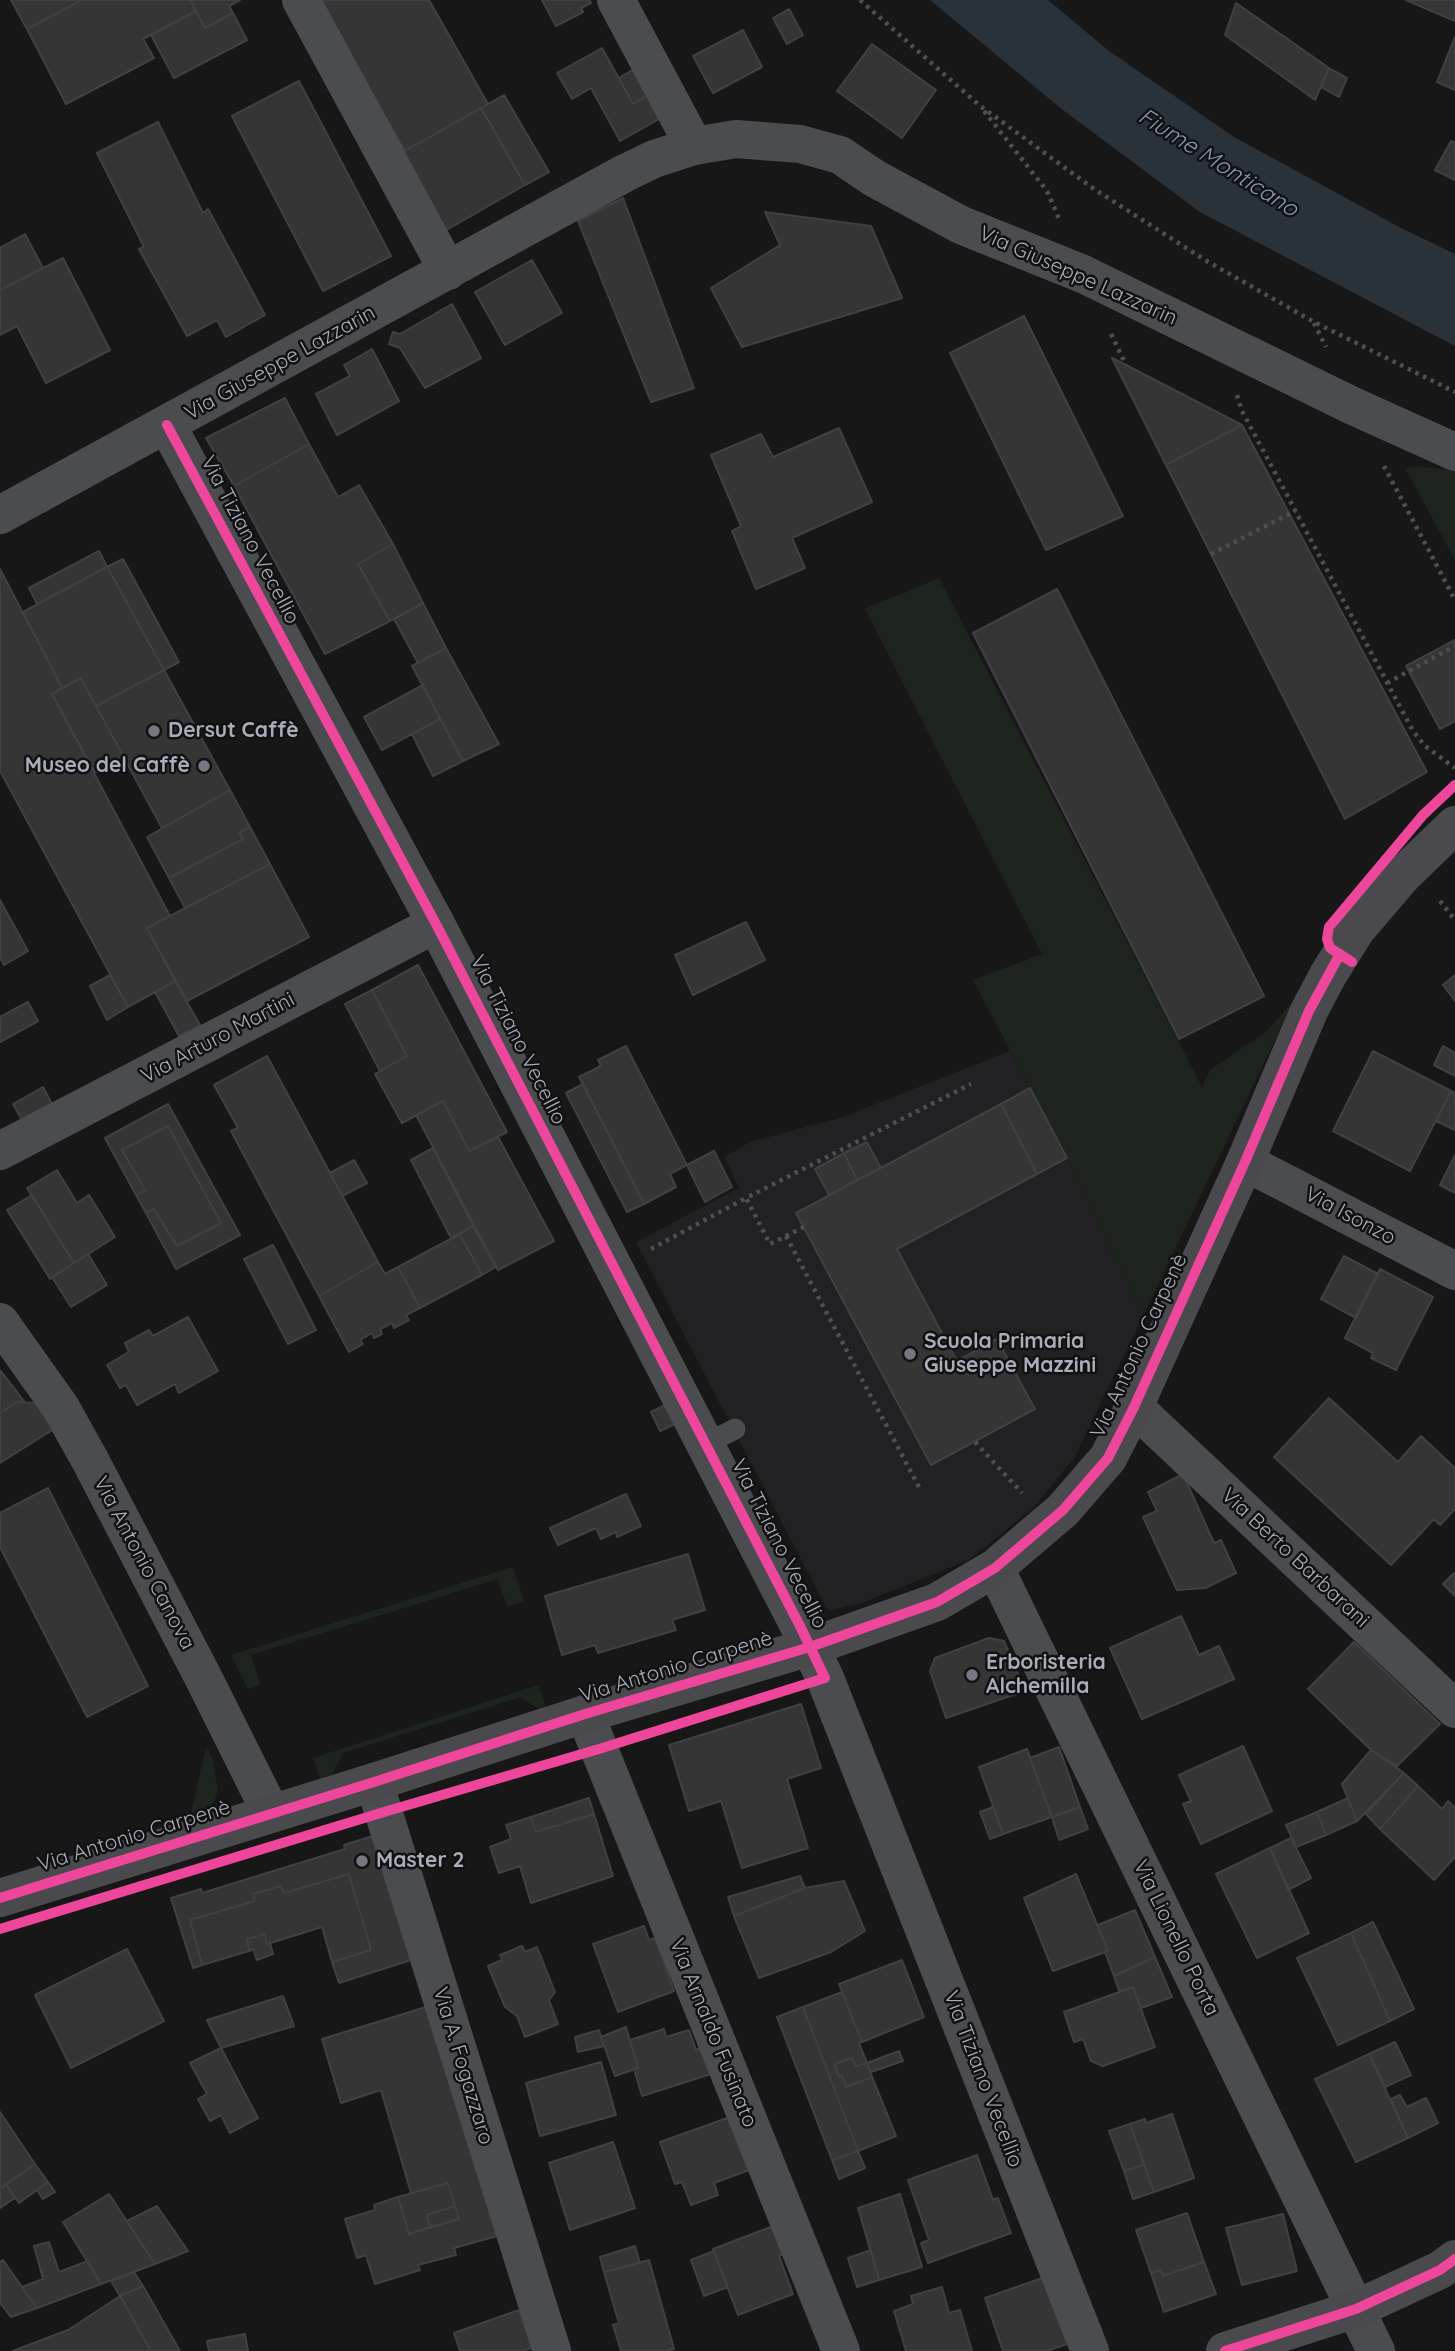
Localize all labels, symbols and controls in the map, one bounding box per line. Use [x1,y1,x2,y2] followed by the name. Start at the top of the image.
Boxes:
[1133,103,1303,223] water label: Fiume Monticano
[975,221,1181,331] street label: Via Giuseppe Lazzarin
[180,300,380,426] street label: Via Giuseppe Lazzarin
[195,452,305,628] street label: Via Tiziano Vecellio
[168,718,299,744] place label: Dersut Caffè
[146,723,162,739] marker: Dersut Caffè
[25,753,190,779] place label: Museo del Caffè
[196,758,212,774] marker: Museo del Caffè
[464,951,572,1129] street label: Via Tiziano Vecellio
[137,987,299,1089] street label: Via Arturo Martini
[1300,1182,1400,1250] street label: Via Isonzo
[1085,1250,1193,1442] street label: Via Antonio Carpenè
[924,1329,1096,1379] place label: Scuola Primaria Giuseppe Mazzini
[902,1346,918,1362] marker: Scuola Primaria Giuseppe Mazzini
[725,1455,833,1633] street label: Via Tiziano Vecellio
[88,1472,200,1654] street label: Via Antonio Canova
[1216,1483,1374,1633] street label: Via Berto Barbarani
[576,1626,776,1708] street label: Via Antonio Carpenè
[986,1650,1106,1700] place label: Erboristeria Alchemilla
[964,1667,980,1683] marker: Erboristeria Alchemilla
[34,1795,234,1877] street label: Via Antonio Carpenè
[376,1848,464,1874] place label: Master 2
[354,1853,370,1869] marker: Master 2
[1127,1856,1225,2020] street label: Via Lionello Porta
[664,1935,762,2131] street label: Via Arnaldo Fusinato
[427,1984,499,2148] street label: Via A. Fogazzaro
[938,1987,1028,2171] street label: Via Tiziano Vecellio

